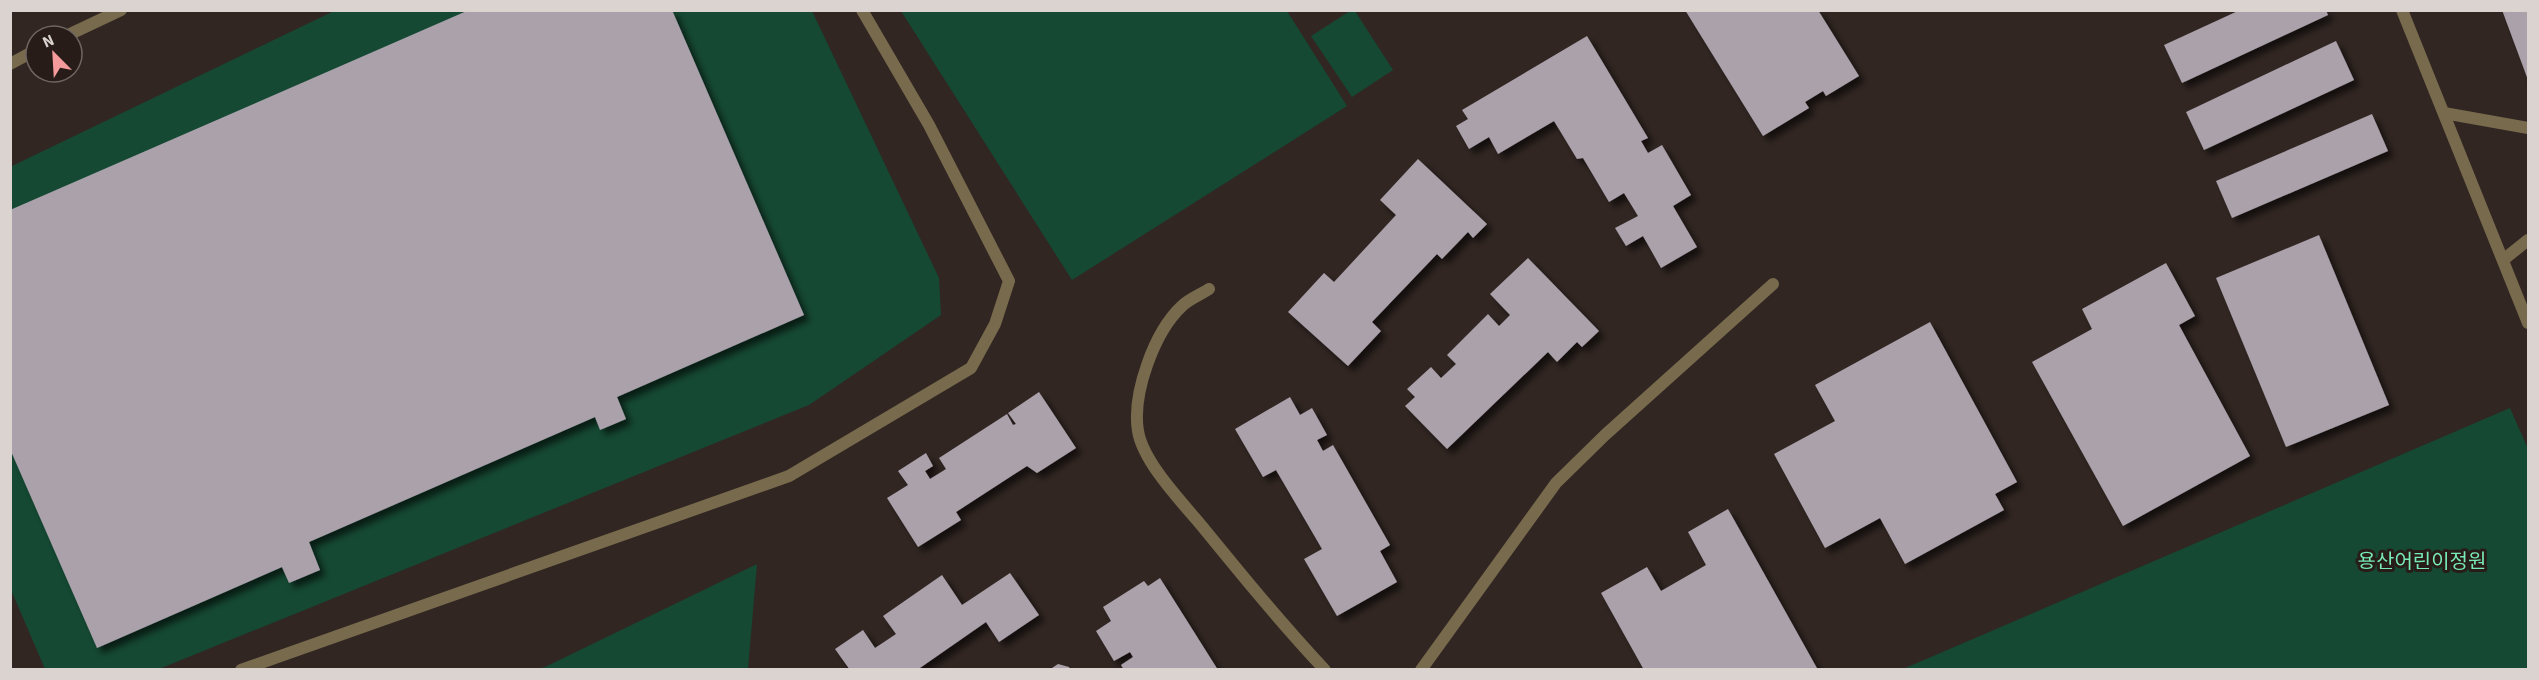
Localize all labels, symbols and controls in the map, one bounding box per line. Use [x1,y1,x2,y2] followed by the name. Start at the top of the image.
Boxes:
[24,24,84,84] north arrow
[39,29,58,53] text: N
[2358,548,2486,576] park label: 용산어린이정원

